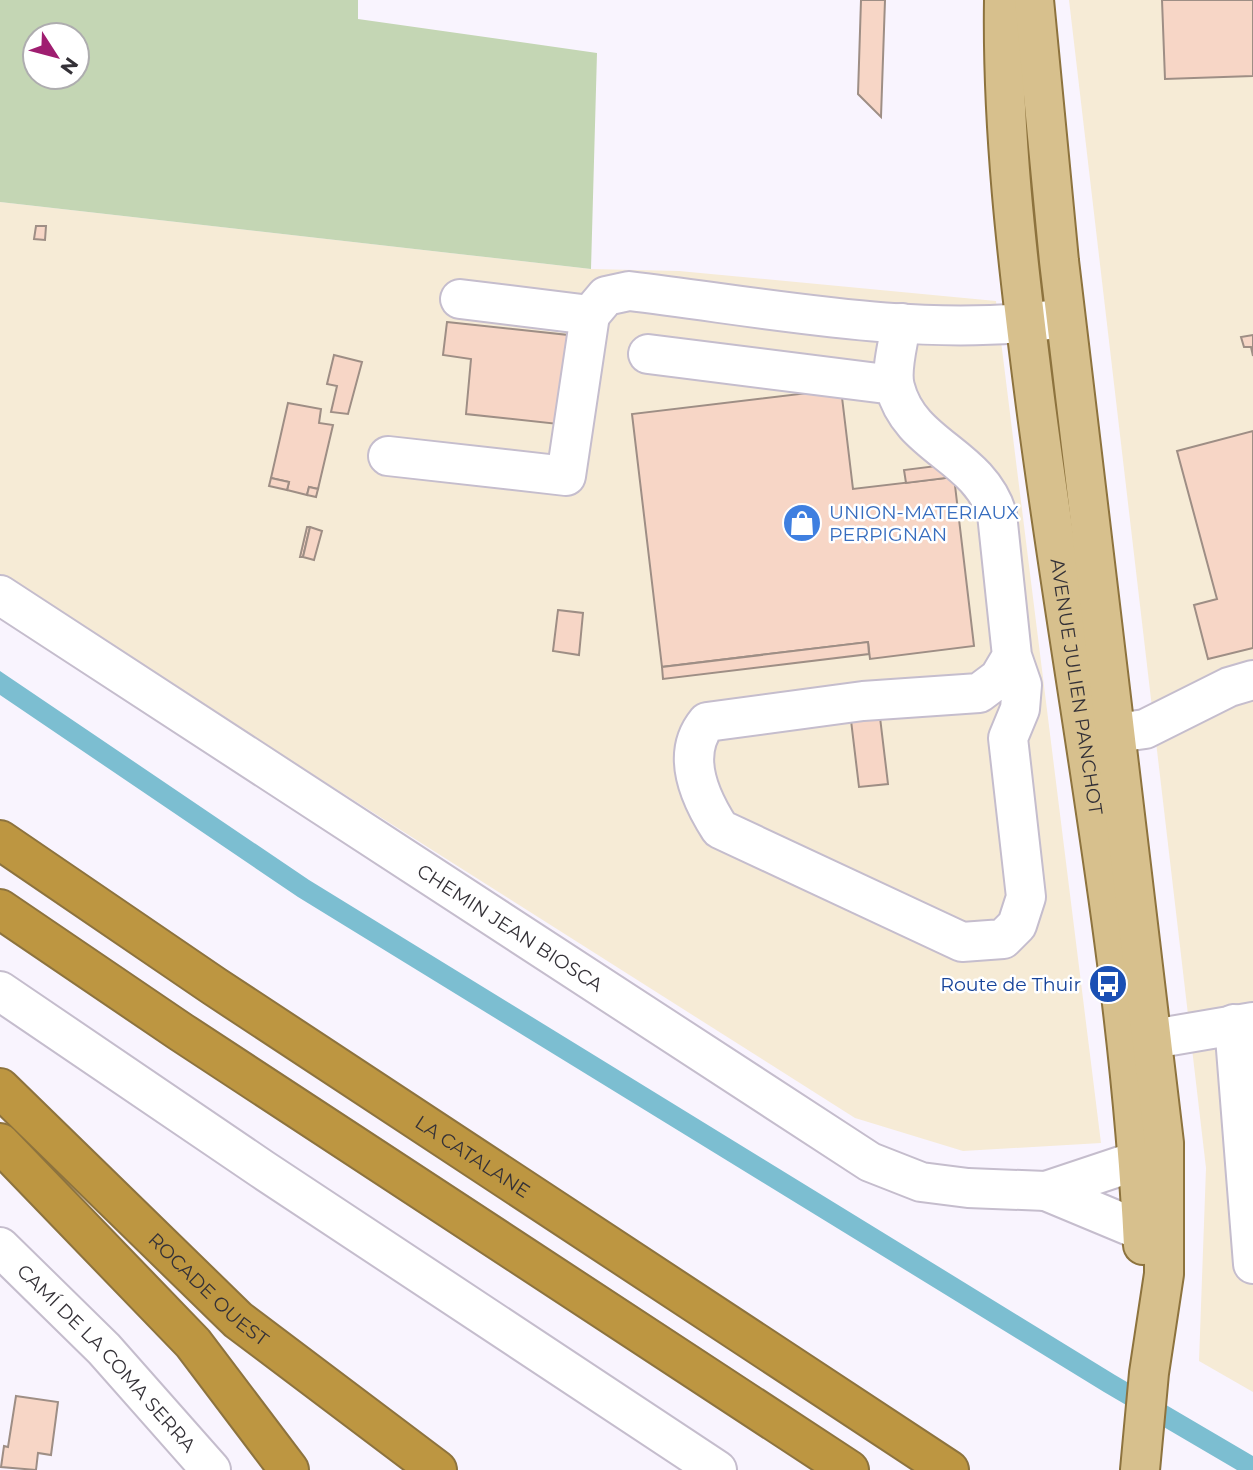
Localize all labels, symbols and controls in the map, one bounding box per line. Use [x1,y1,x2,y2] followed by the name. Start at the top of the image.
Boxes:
[21,21,91,91] north arrow
[56,53,83,79] text: N
[829,501,1019,546] place label: UNION-MATERIAUX PERPIGNAN
[781,502,823,544] shop icon: UNION-MATERIAUX PERPIGNAN
[1046,557,1107,816] street label: AVENUE JULIEN PANCHOT
[413,859,607,997] street label: CHEMIN JEAN BIOSCA
[1087,963,1129,1005] bus stop icon: Route de Thuir
[940,973,1081,996] place label: Route de Thuir
[411,1111,534,1203] street label: LA CATALANE
[143,1228,273,1351] street label: ROCADE OUEST
[12,1259,201,1457] street label: CAMÍ DE LA COMA SERRA

